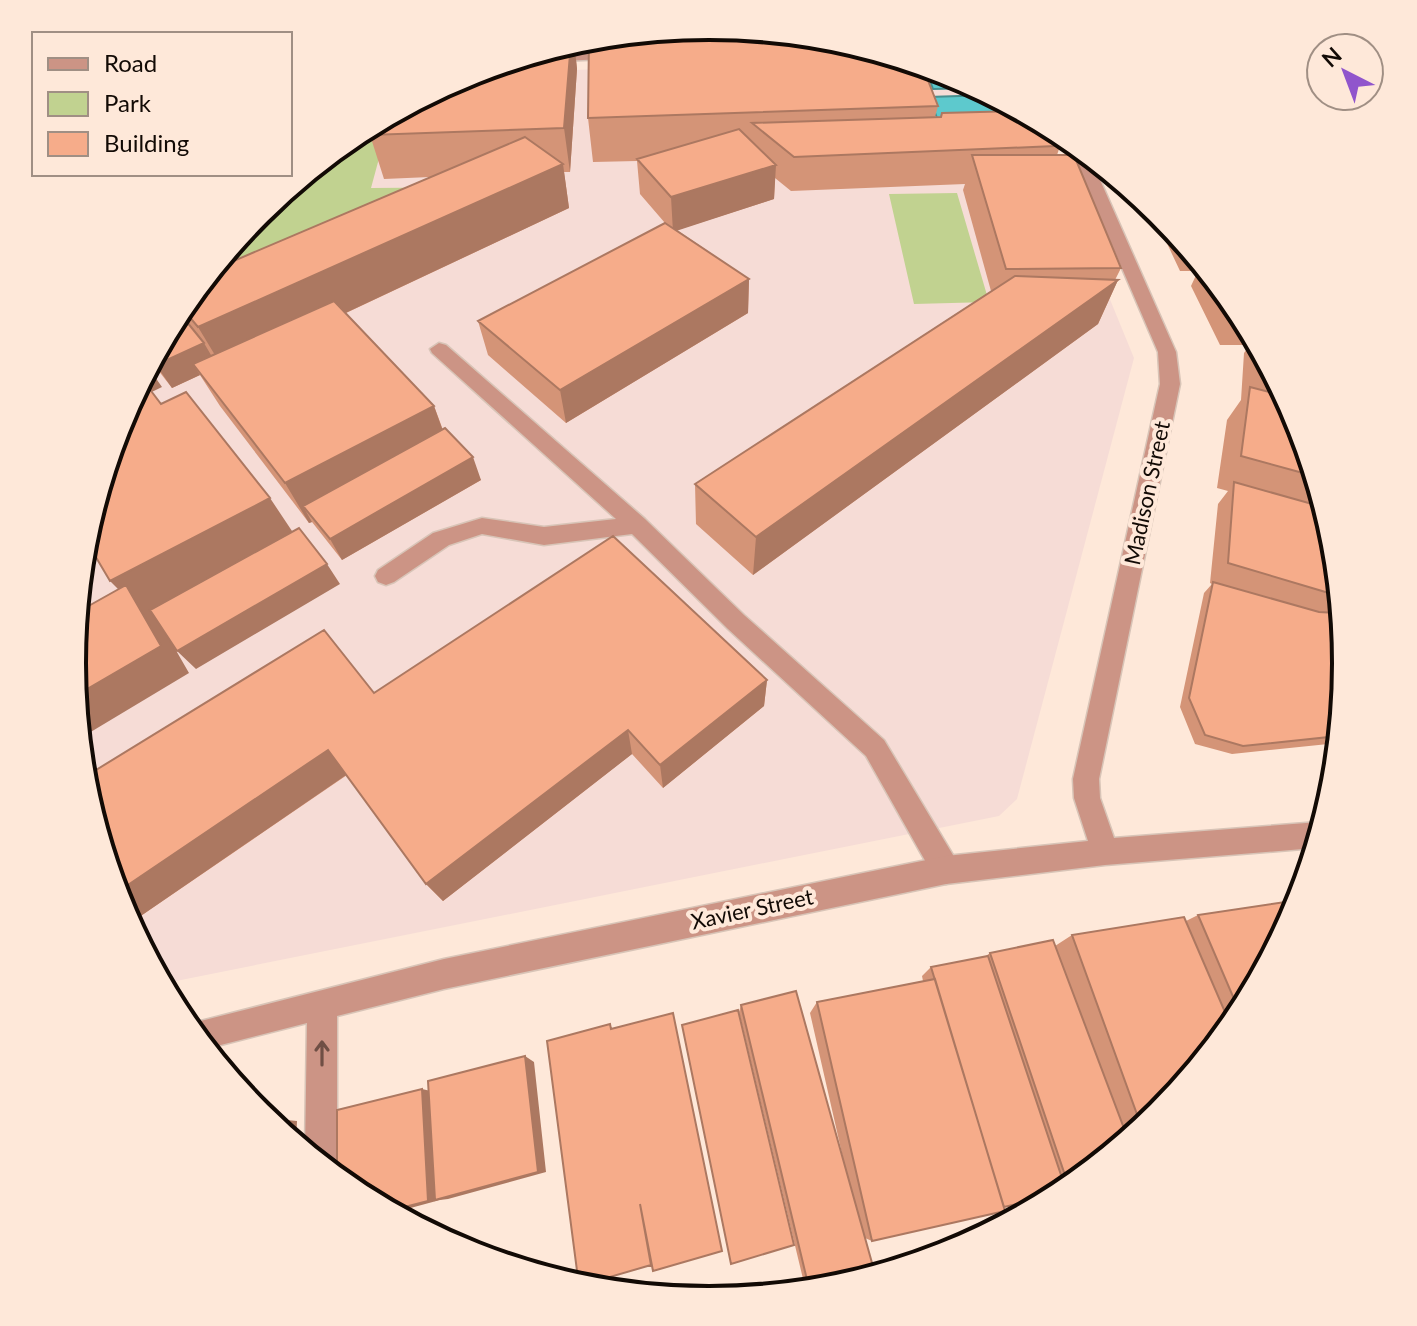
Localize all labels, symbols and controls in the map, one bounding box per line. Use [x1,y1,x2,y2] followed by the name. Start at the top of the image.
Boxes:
[32,32,292,176] legend
[1305,32,1385,112] north arrow
[1316,41,1347,72] text: N
[104,48,157,77] text: Road
[104,88,152,117] text: Park
[104,128,189,157] text: Building
[1118,418,1175,567] street label: Madison Street
[688,882,816,935] street label: Xavier Street
[314,1040,330,1067] one-way arrow

